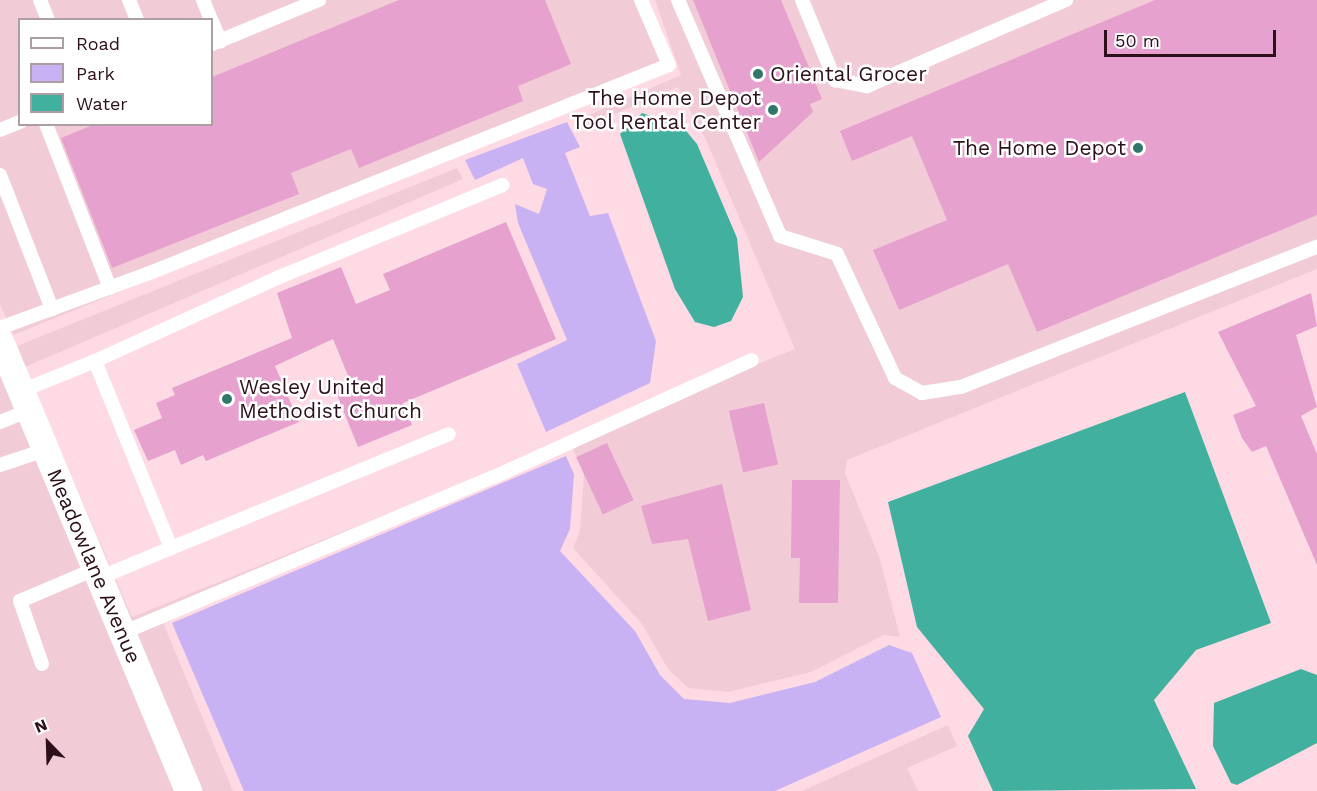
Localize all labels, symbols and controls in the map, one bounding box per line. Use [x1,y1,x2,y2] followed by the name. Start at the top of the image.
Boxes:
[18,18,213,126] legend
[1107,18,1280,56] scale bar
[1115,30,1160,51] text: 50 m
[76,33,120,54] text: Road
[770,61,927,87] place label: Oriental Grocer
[76,63,115,84] text: Park
[751,67,765,81] marker: Oriental Grocer
[570,85,761,135] place label: The Home Depot Tool Rental Center
[76,93,128,114] text: Water
[766,103,780,117] marker: The Home Depot Tool Rental Center
[953,135,1126,161] place label: The Home Depot
[1131,141,1145,155] marker: The Home Depot
[239,374,422,424] place label: Wesley United Methodist Church
[220,392,234,406] marker: Wesley United Methodist Church
[41,465,147,667] street label: Meadowlane Avenue
[18,713,78,773] north arrow
[32,715,50,737] text: N

